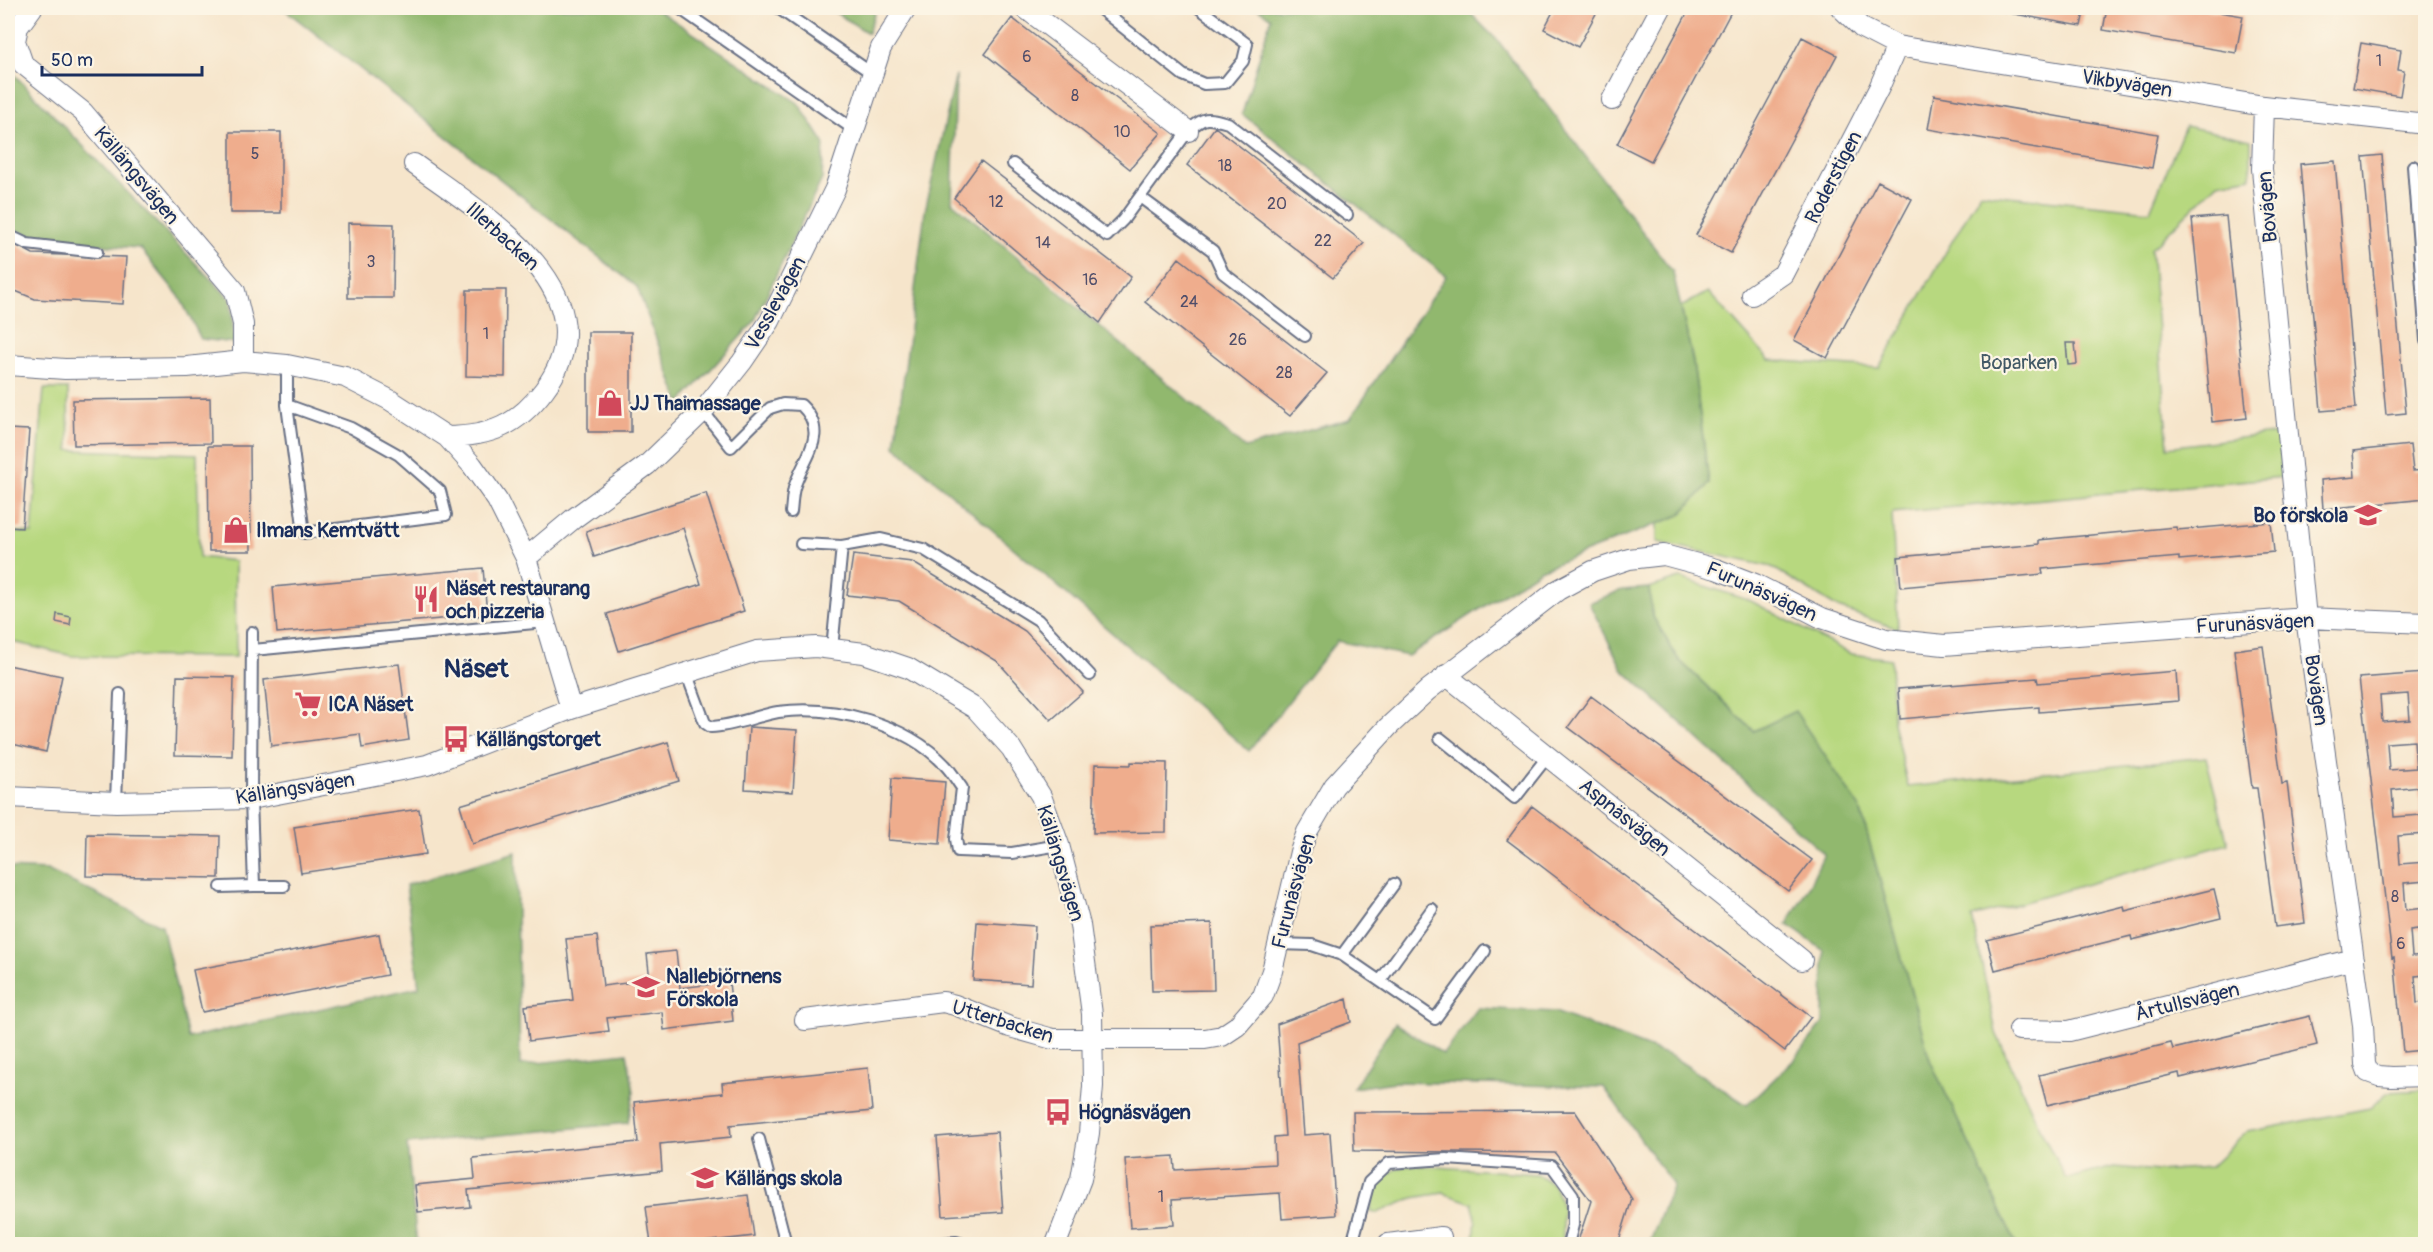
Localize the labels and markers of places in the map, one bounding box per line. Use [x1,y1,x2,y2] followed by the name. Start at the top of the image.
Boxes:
[595,388,625,418] shop icon: JJ Thaimassage
[630,391,762,416] place label: JJ Thaimassage
[2353,500,2383,530] school or university icon: Bo förskola
[2253,503,2348,528] place label: Bo förskola
[221,515,251,545] shop icon: Ilmans Kemtvätt
[256,518,400,543] place label: Ilmans Kemtvätt
[445,576,590,624] place label: Näset restaurang och pizzeria
[411,584,441,614] restaurant icon: Näset restaurang och pizzeria
[293,689,323,719] supermarket icon: ICA Näset
[328,692,414,717] place label: ICA Näset
[441,724,471,754] bus stop icon: Källängstorget
[476,727,602,752] place label: Källängstorget
[666,964,781,1012] place label: Nallebjörnens Förskola
[631,972,661,1002] school or university icon: Nallebjörnens Förskola
[1043,1097,1073,1127] bus stop icon: Högnäsvägen
[1078,1100,1191,1125] place label: Högnäsvägen
[690,1163,720,1193] school or university icon: Källängs skola
[725,1166,842,1191] place label: Källängs skola

